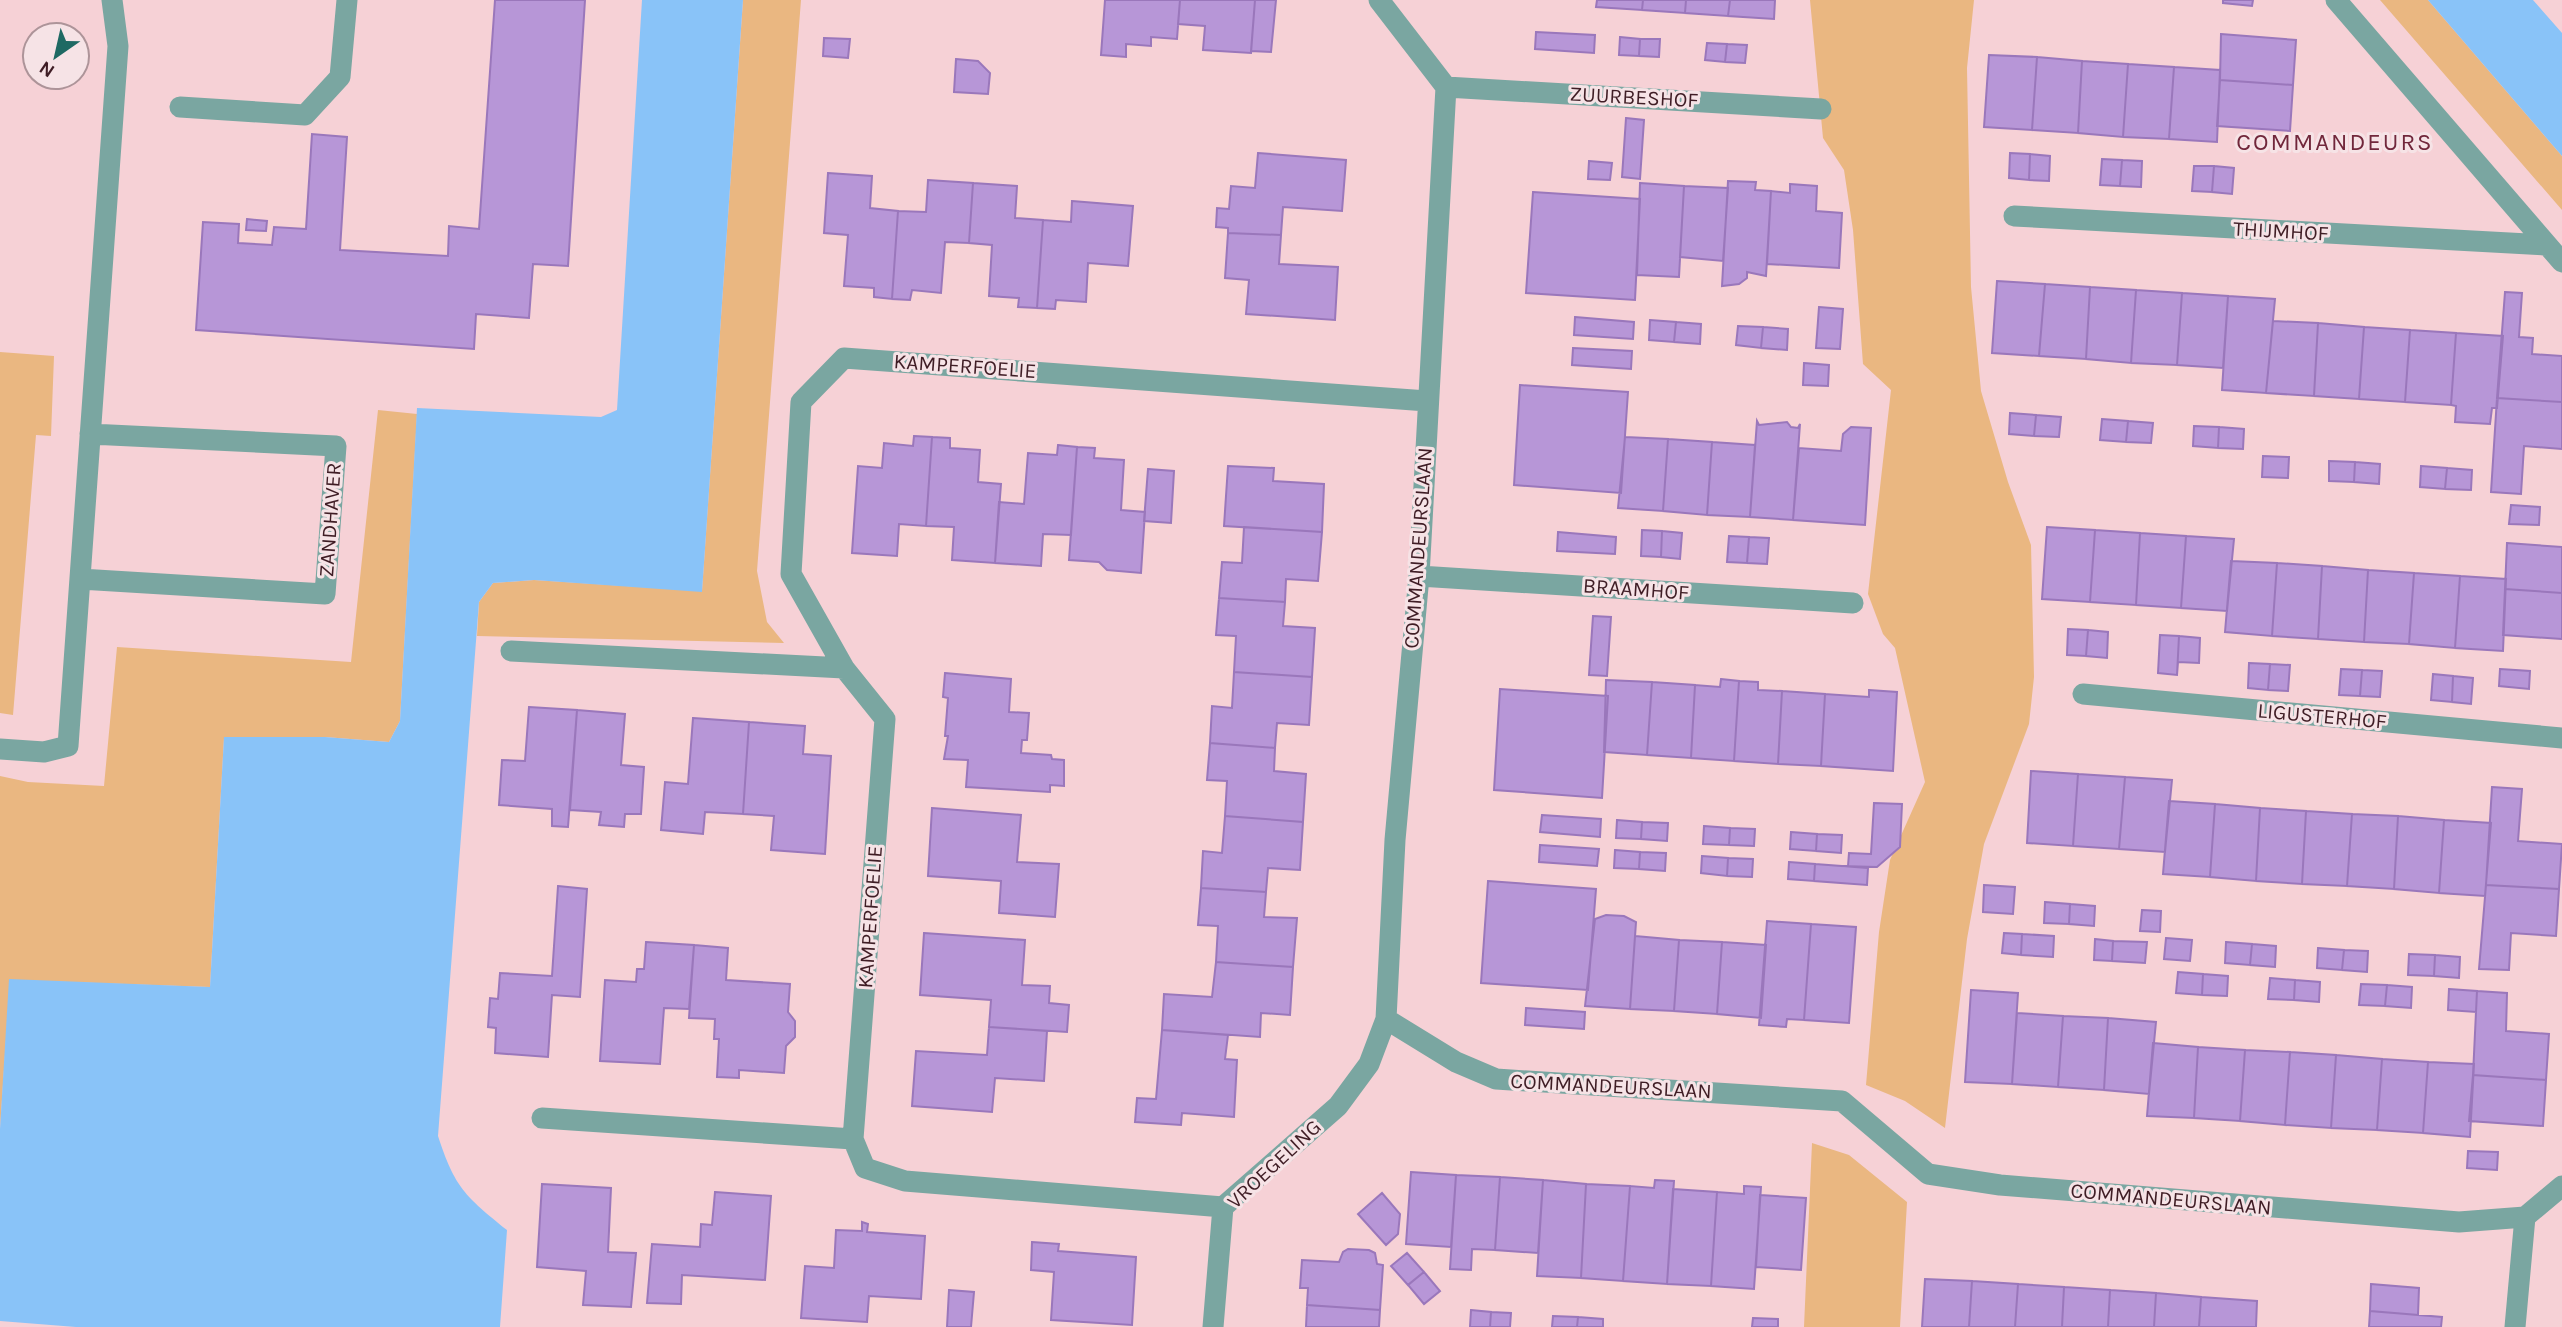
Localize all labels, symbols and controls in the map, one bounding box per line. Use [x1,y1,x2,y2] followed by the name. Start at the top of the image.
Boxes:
[21,21,91,91] north arrow
[35,56,59,82] text: N
[1569,82,1699,112] street label: ZUURBESHOF
[2236,128,2434,156] district label: COMMANDEURS
[2233,217,2329,245] street label: THIJMHOF
[893,349,1037,383] street label: KAMPERFOELIE
[1399,447,1437,649] street label: COMMANDEURSLAAN
[314,462,346,578] street label: ZANDHAVER
[1582,573,1690,605] street label: BRAAMHOF
[2256,698,2388,734] street label: LIGUSTERHOF
[853,845,887,989] street label: KAMPERFOELIE
[1510,1069,1712,1103] street label: COMMANDEURSLAAN
[1222,1115,1326,1213] street label: VROEGELING
[2069,1178,2273,1220] street label: COMMANDEURSLAAN

